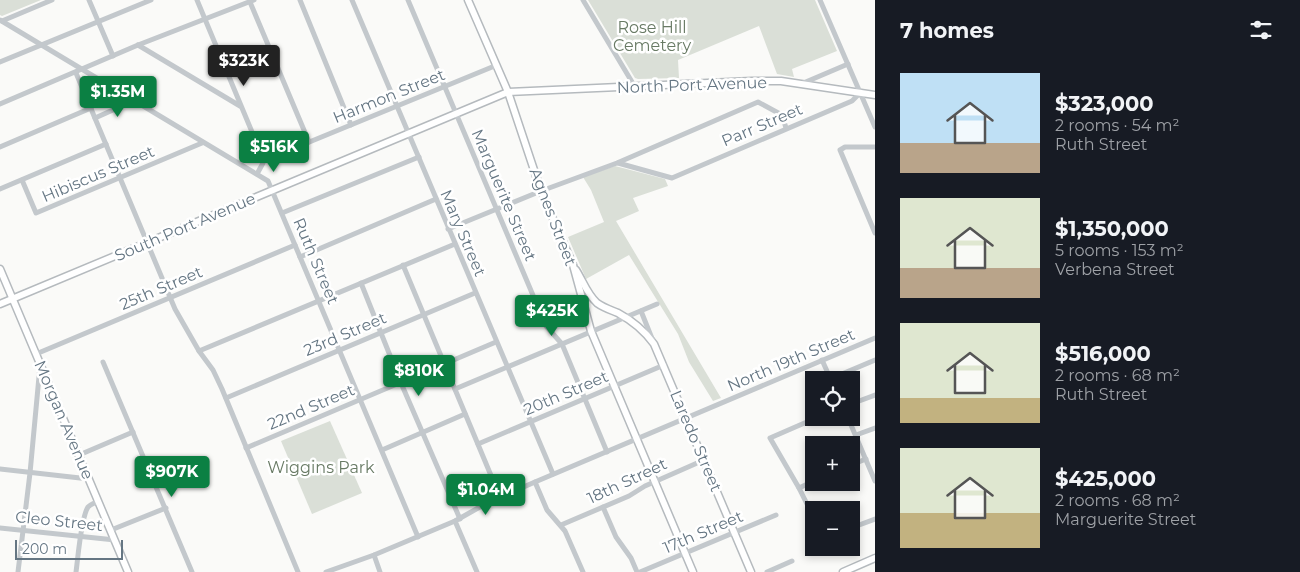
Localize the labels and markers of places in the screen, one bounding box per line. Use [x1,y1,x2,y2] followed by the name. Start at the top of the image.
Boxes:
[209,44,279,87] pin: $323K
[77,76,159,118] pin: $1.35M
[239,130,309,173] pin: $516K
[517,294,587,337] pin: $425K
[384,354,454,397] pin: $810K
[137,456,207,498] pin: $907K
[445,474,527,516] pin: $1.04M

